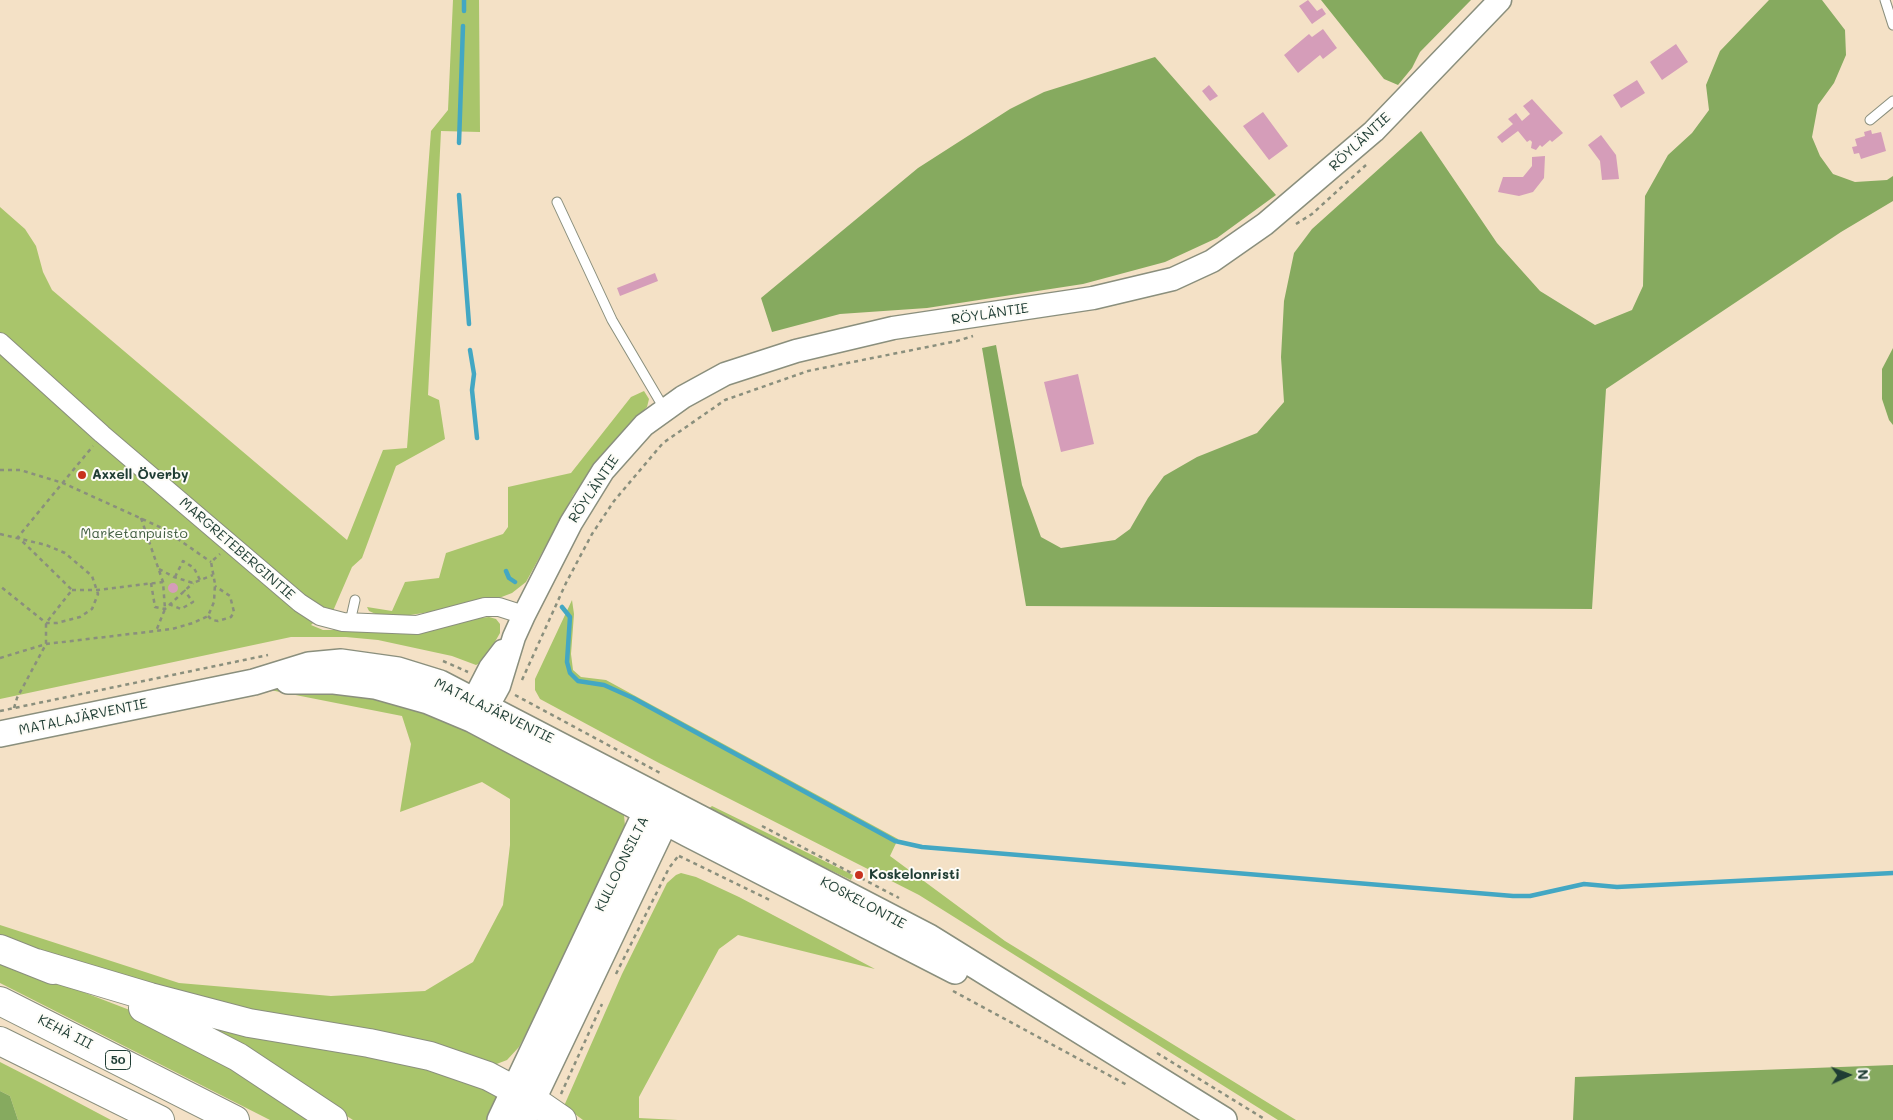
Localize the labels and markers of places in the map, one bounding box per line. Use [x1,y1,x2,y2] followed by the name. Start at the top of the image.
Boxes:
[92,467,189,483] place label: Axxell Överby
[76,469,88,481] marker: Axxell Överby
[869,867,960,883] place label: Koskelonristi
[853,869,865,881] marker: Koskelonristi

